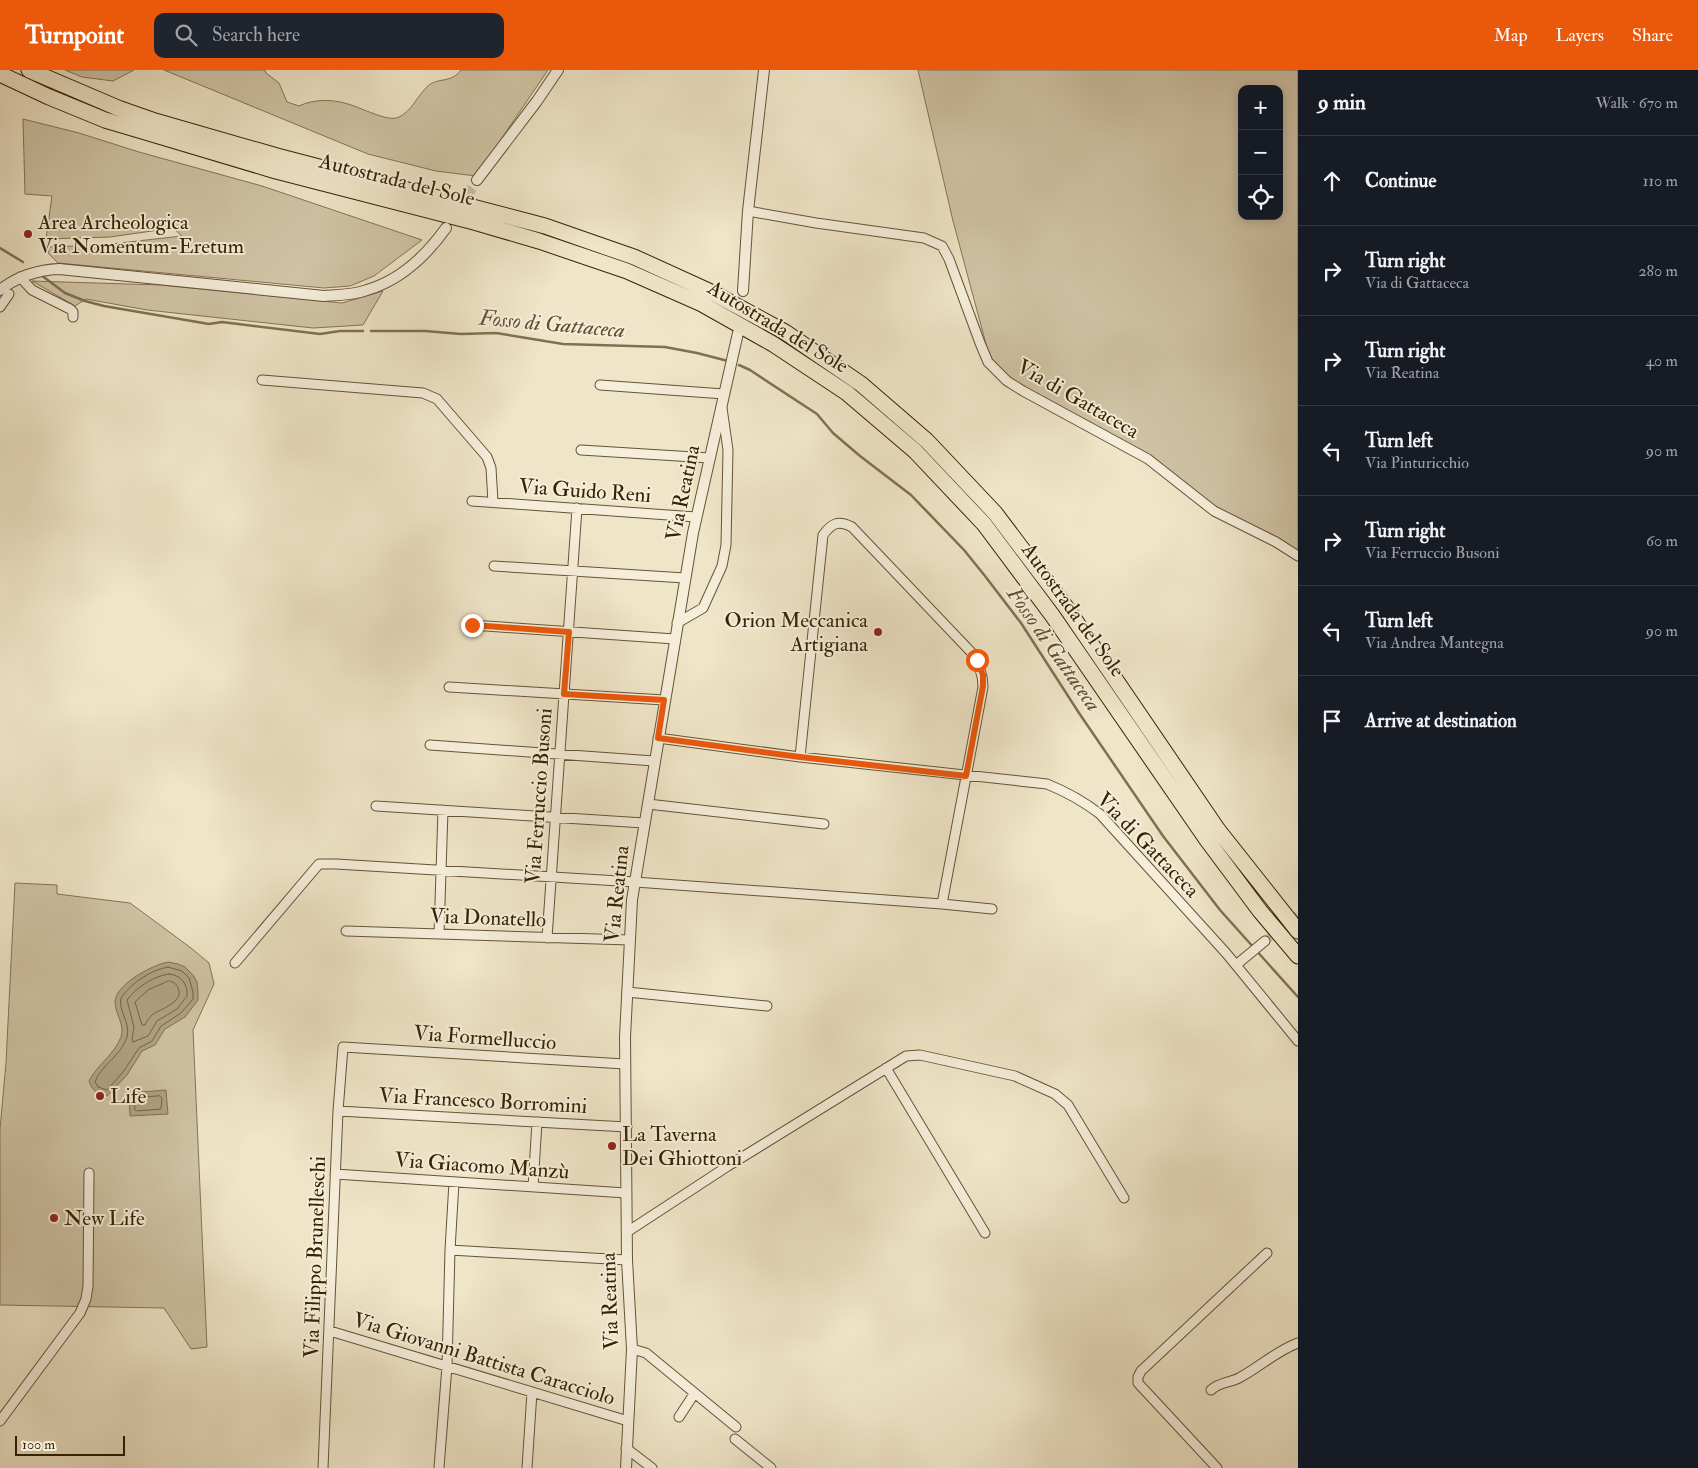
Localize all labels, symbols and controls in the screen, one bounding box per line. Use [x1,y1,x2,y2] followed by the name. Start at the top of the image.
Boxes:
[154,13,504,58] search box
[25,20,124,51] text: Turnpoint
[172,21,200,49] icon: search
[212,23,300,47] text: Search here
[1494,24,1528,47] text: Map
[1556,24,1604,47] text: Layers
[1632,24,1673,47] text: Share
[1238,85,1283,220] map controls
[1238,85,1283,130] button: +
[1318,89,1366,116] text: 9 min
[1596,93,1678,113] text: Walk · 670 m
[1238,130,1283,175] button: −
[315,147,478,212] street label: Autostrada del Sole
[1318,167,1346,195] icon: ahead
[1365,169,1436,193] text: Continue
[1643,171,1678,191] text: 110 m
[1238,175,1283,220] button: locate
[37,209,244,260] place label: Area Archeologica Via Nomentum-Eretum
[22,228,34,240] marker: Area Archeologica Via Nomentum-Eretum
[1365,249,1445,273] text: Turn right
[1318,257,1346,285] icon: right
[1638,261,1678,281] text: 280 m
[1365,273,1469,293] text: Via di Gattaceca
[702,274,853,380] street label: Autostrada del Sole
[477,304,626,344] water label: Fosso di Gattaceca
[1365,339,1445,363] text: Turn right
[1318,347,1346,375] icon: right
[1645,351,1678,371] text: 40 m
[1012,353,1144,445] street label: Via di Gattaceca
[1365,363,1439,383] text: Via Reatina
[1365,429,1433,453] text: Turn left
[1318,437,1346,465] icon: left
[1646,441,1678,461] text: 90 m
[660,442,706,544] street label: Via Reatina
[1365,453,1469,473] text: Via Pinturicchio
[518,473,652,509] street label: Via Guido Reni
[1365,519,1445,543] text: Turn right
[1318,527,1346,555] icon: right
[1646,531,1678,551] text: 60 m
[1015,537,1131,683] street label: Autostrada del Sole
[1365,543,1500,563] text: Via Ferruccio Busoni
[1000,580,1107,717] water label: Fosso di Gattaceca
[725,607,868,658] place label: Orion Meccanica Artigiana
[1365,609,1433,633] text: Turn left
[461,614,484,637] route end
[1318,617,1346,645] icon: left
[1646,621,1678,641] text: 90 m
[872,626,884,638] marker: Orion Meccanica Artigiana
[1365,633,1504,653] text: Via Andrea Mantegna
[966,649,989,672] route start
[519,707,559,885] street label: Via Ferruccio Busoni
[1318,707,1346,735] icon: arrive
[1365,709,1517,733] text: Arrive at destination
[1091,786,1205,904] street label: Via di Gattaceca
[598,844,636,944] street label: Via Reatina
[429,902,547,934] street label: Via Donatello
[413,1020,557,1056] street label: Via Formelluccio
[378,1082,588,1120] street label: Via Francesco Borromini
[110,1083,147,1110] place label: Life
[94,1090,106,1102] marker: Life
[622,1121,743,1172] place label: La Taverna Dei Ghiottoni
[606,1140,618,1152] marker: La Taverna Dei Ghiottoni
[394,1146,570,1186] street label: Via Giacomo Manzù
[298,1155,332,1359] street label: Via Filippo Brunelleschi
[64,1205,145,1232] place label: New Life
[48,1212,60,1224] marker: New Life
[595,1251,625,1350] street label: Via Reatina
[350,1306,618,1412] street label: Via Giovanni Battista Caracciolo
[15,1433,125,1456] scale bar
[22,1436,55,1453] text: 100 m

